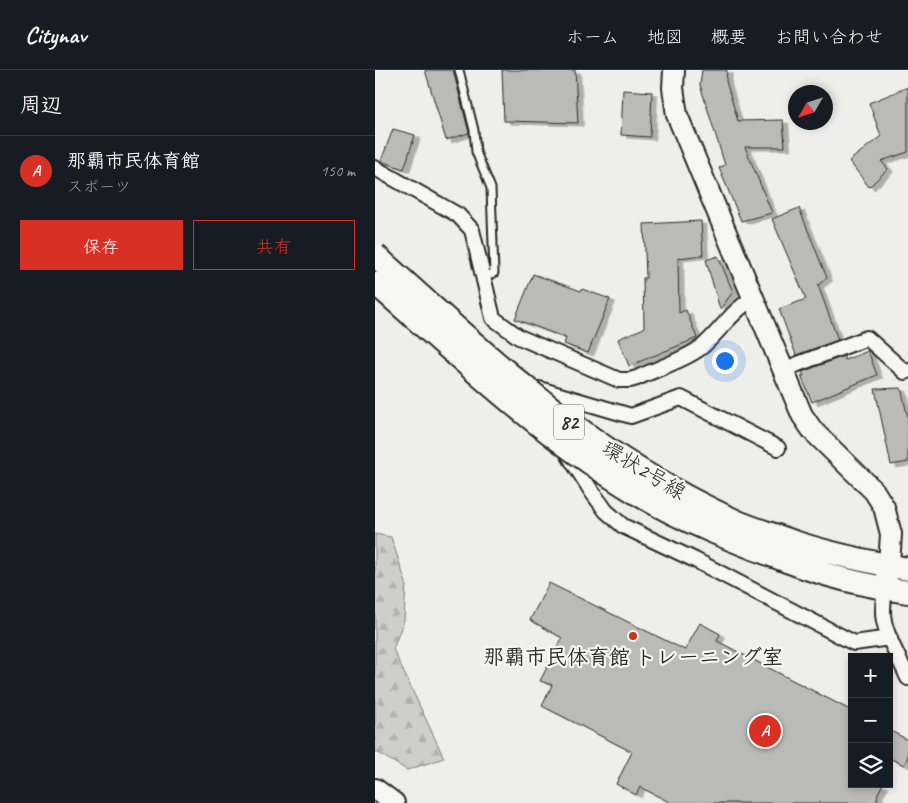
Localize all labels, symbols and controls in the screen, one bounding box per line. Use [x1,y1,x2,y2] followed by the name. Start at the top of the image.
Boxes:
[25,20,86,50] text: Citynav
[566,26,619,48] text: ホーム
[647,26,683,48] text: 地図
[711,26,747,48] text: 概要
[775,26,883,48] text: お問い合わせ
[788,85,833,130] north arrow
[20,92,62,118] text: 周辺
[67,149,200,173] text: 那覇市民体育館
[32,161,40,181] text: A
[321,161,355,181] text: 150 m
[67,177,131,197] text: スポーツ
[20,220,183,270] button: 保存
[193,220,355,270] button: 共有
[712,348,738,374] your location
[554,404,584,440] road number: 82
[597,435,691,505] street label: 環状2号線
[627,630,639,642] marker: 那覇市民体育館 トレーニング室
[483,644,783,670] place label: 那覇市民体育館 トレーニング室
[848,653,893,788] map controls
[848,653,893,698] button: +
[848,698,893,743] button: −
[749,712,781,750] pin: A
[848,743,893,788] button: layers

